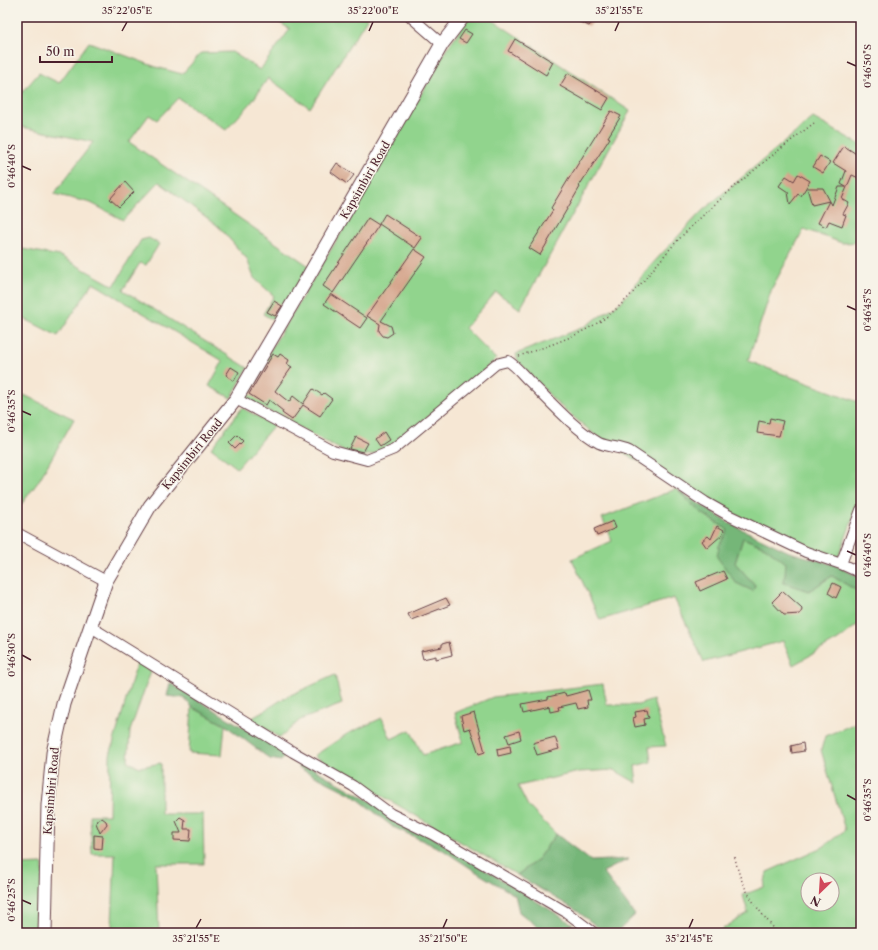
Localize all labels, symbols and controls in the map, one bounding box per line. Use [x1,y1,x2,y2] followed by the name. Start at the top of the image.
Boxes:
[102,4,152,17] text: 35°22'05"E
[347,4,399,17] text: 35°22'00"E
[595,4,643,17] text: 35°21'55"E
[40,38,112,64] scale bar
[46,44,75,59] text: 50 m
[861,44,874,88] text: 0°46'50"S
[337,138,393,221] street label: Kapsimbiri Road
[5,144,18,188] text: 0°46'40"S
[861,289,874,332] text: 0°46'45"S
[5,389,18,433] text: 0°46'35"S
[159,415,225,492] street label: Kapsimbiri Road
[861,533,874,577] text: 0°46'40"S
[5,633,18,677] text: 0°46'30"S
[40,746,62,835] street label: Kapsimbiri Road
[861,778,874,822] text: 0°46'35"S
[800,872,840,912] north arrow
[5,878,18,922] text: 0°46'25"S
[808,893,823,909] text: N
[172,932,220,945] text: 35°21'55"E
[419,932,467,945] text: 35°21'50"E
[665,932,713,945] text: 35°21'45"E

